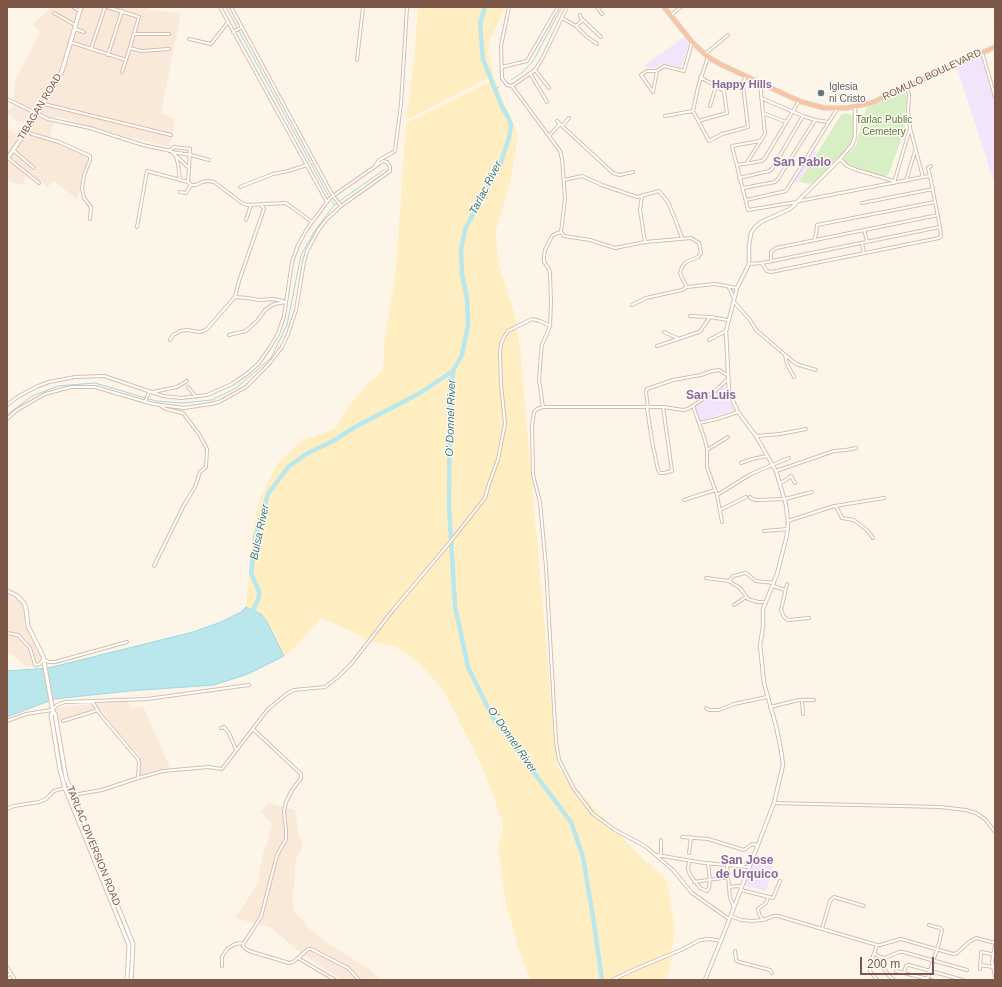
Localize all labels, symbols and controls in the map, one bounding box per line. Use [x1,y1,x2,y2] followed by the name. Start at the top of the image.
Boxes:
[881,47,983,103] street label: ROMULO BOULEVARD
[15,72,65,142] street label: TIBAGAN ROAD
[712,78,772,92] district label: Happy Hills
[829,81,866,104] place label: Iglesia ni Cristo
[816,88,826,98] marker: Iglesia ni Cristo
[856,114,912,138] park label: Tarlac Public Cemetery
[773,156,831,170] district label: San Pablo
[467,159,505,217] water label: Tarlac River
[443,379,459,457] water label: O' Donnel River
[686,389,736,403] district label: San Luis
[248,503,272,561] water label: Bulsa River
[484,705,540,775] water label: O' Donnel River
[63,784,123,908] street label: TARLAC DIVERSION ROAD
[716,854,778,882] district label: San Jose de Urquico
[862,949,936,975] scale bar
[867,957,900,971] text: 200 m

